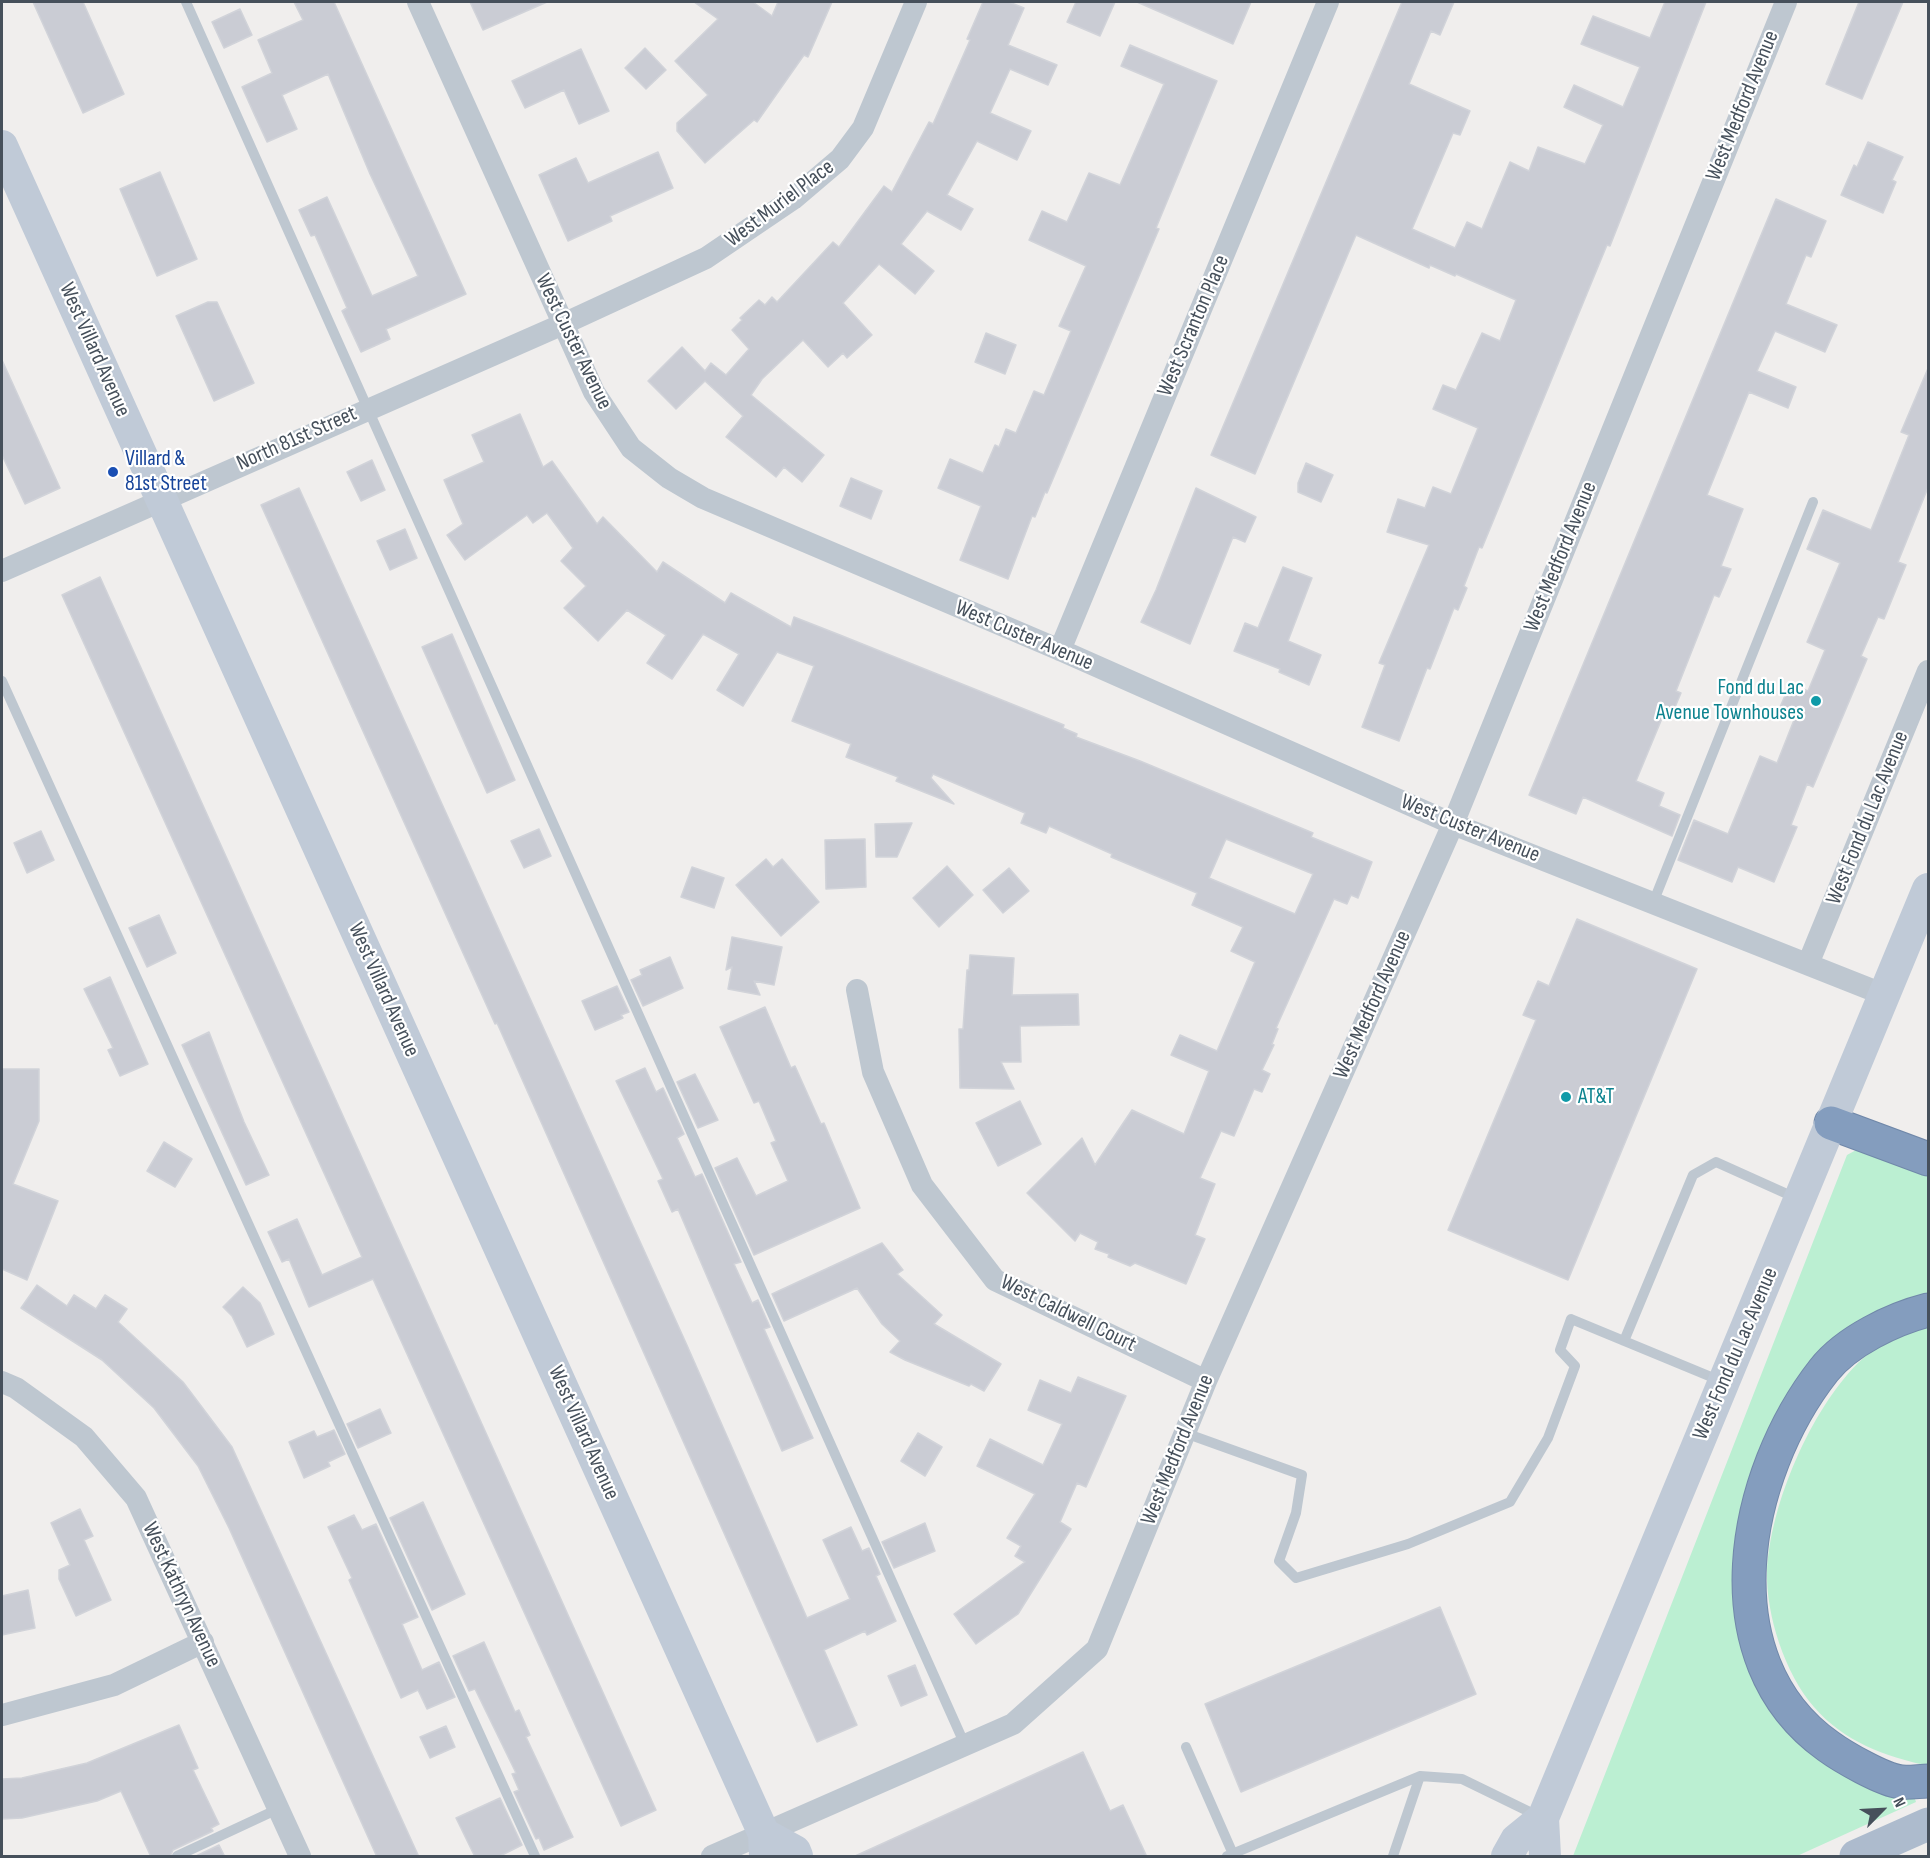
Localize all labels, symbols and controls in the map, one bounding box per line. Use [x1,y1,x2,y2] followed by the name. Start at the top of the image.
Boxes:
[1701,27,1785,185] street label: West Medford Avenue
[720,155,840,253] street label: West Muriel Place
[1152,251,1236,401] street label: West Scranton Place
[529,270,617,414] street label: West Custer Avenue
[53,279,135,421] street label: West Villard Avenue
[233,401,361,477] street label: North 81st Street
[125,446,207,498] place label: Villard & 81st Street
[106,465,120,479] marker: Villard & 81st Street
[1519,478,1603,636] street label: West Medford Avenue
[951,595,1097,677] street label: West Custer Avenue
[1656,675,1804,726] place label: Fond du Lac Avenue Townhouses
[1809,694,1823,708] marker: Fond du Lac Avenue Townhouses
[1821,727,1915,909] street label: West Fond du Lac Avenue
[1397,789,1543,869] street label: West Custer Avenue
[342,919,424,1061] street label: West Villard Avenue
[1329,927,1417,1083] street label: West Medford Avenue
[1578,1084,1614,1110] place label: AT&T
[1559,1090,1573,1104] marker: AT&T
[1688,1264,1784,1444] street label: West Fond du Lac Avenue
[996,1270,1140,1358] street label: West Caldwell Court
[542,1362,624,1504] street label: West Villard Avenue
[1136,1371,1220,1529] street label: West Medford Avenue
[136,1518,226,1672] street label: West Kathryn Avenue
[1852,1780,1912,1840] north arrow
[1888,1795,1909,1810] text: N

